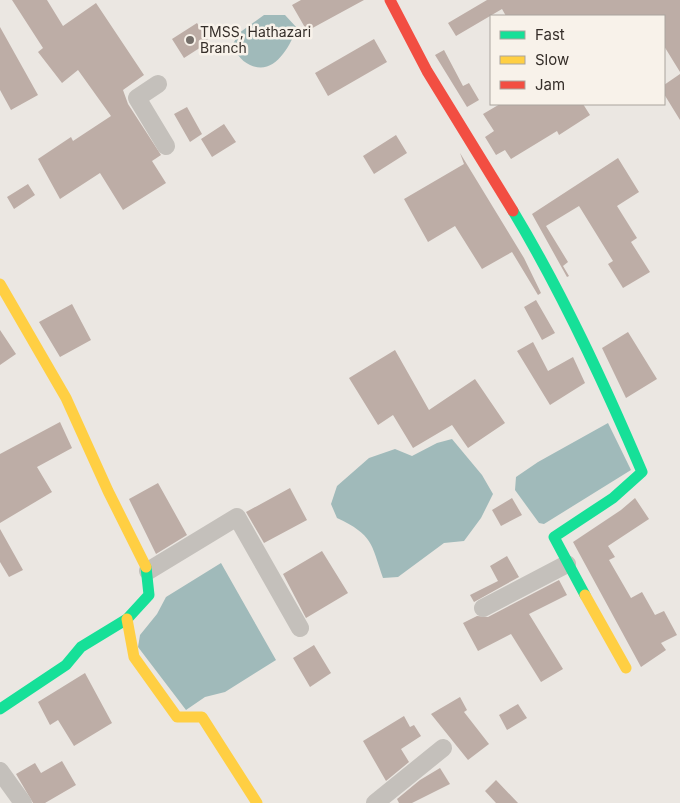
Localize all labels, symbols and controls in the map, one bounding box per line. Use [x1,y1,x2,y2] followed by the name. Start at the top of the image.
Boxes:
[490,15,665,105] legend
[200,23,311,56] place label: TMSS, Hathazari Branch
[535,25,565,44] text: Fast
[184,34,196,46] marker: TMSS, Hathazari Branch
[535,50,569,69] text: Slow
[535,75,565,94] text: Jam

